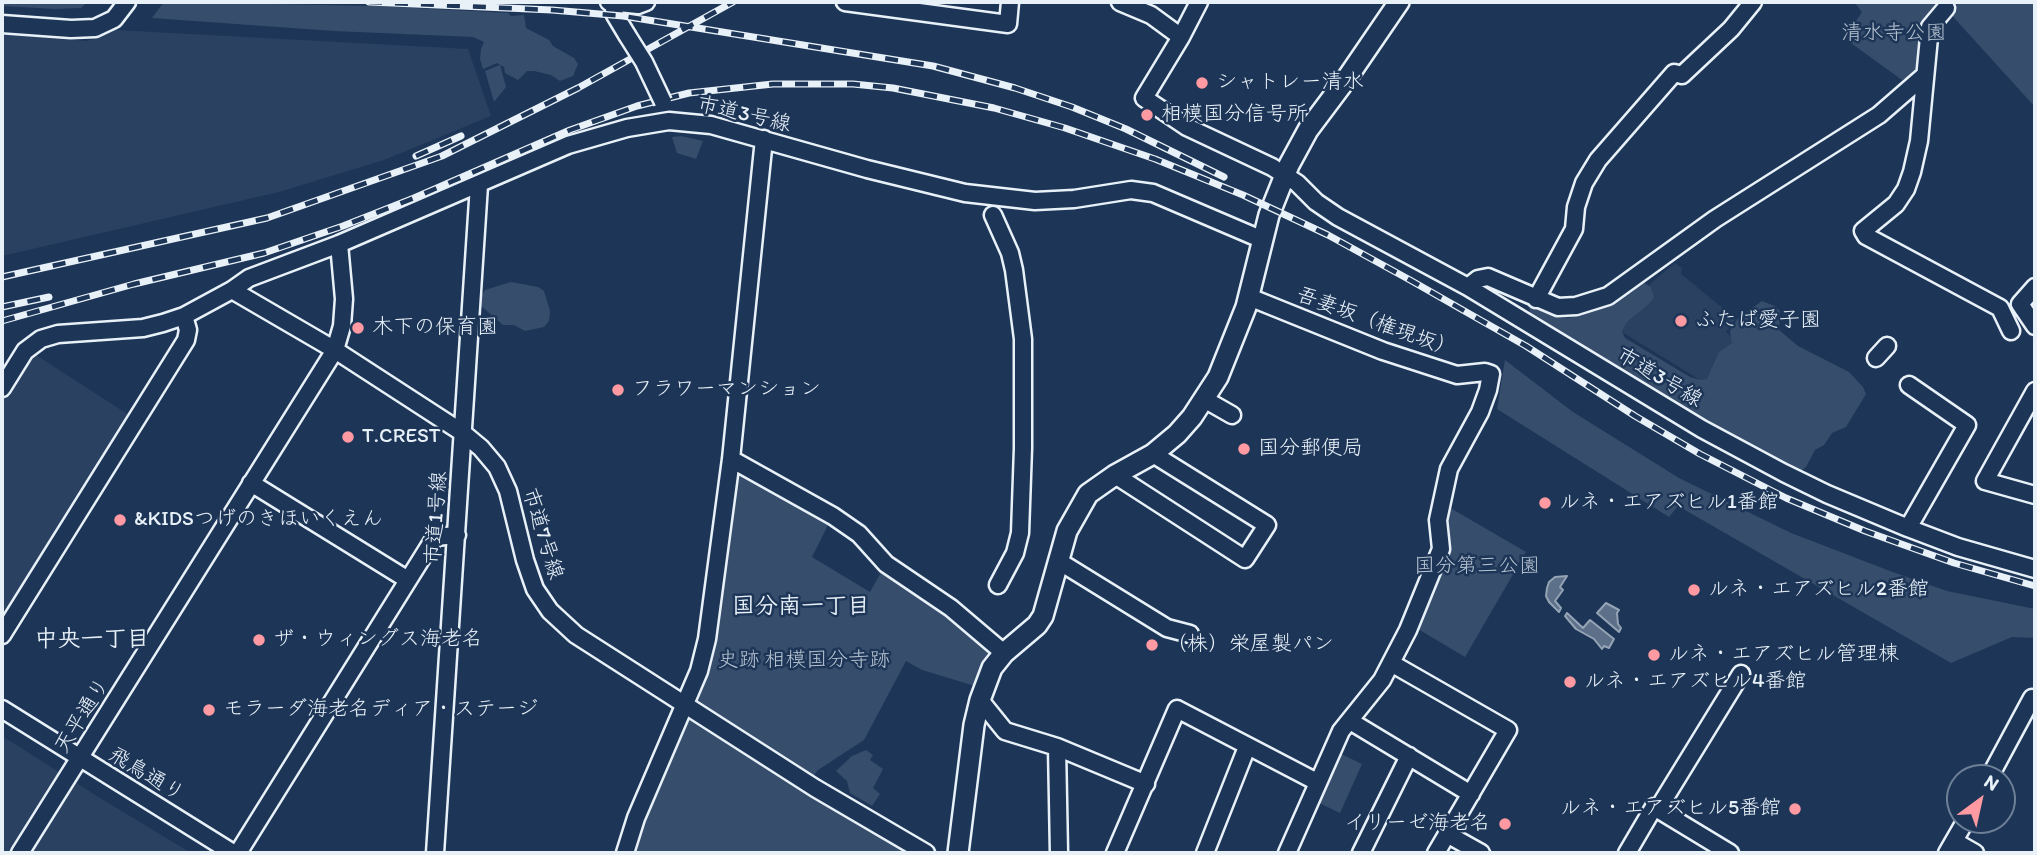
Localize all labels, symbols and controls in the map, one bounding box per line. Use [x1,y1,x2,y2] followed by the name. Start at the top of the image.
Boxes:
[1842,21,1946,47] park label: 清水寺公園
[1216,70,1364,96] place label: シャトレー清水
[1194,75,1210,91] marker: シャトレー清水
[695,92,793,138] street label: 市道3号線
[1161,102,1308,128] place label: 相模国分信号所
[1139,107,1155,123] marker: 相模国分信号所
[1293,282,1459,364] street label: 吾妻坂（権現坂）
[1695,308,1821,334] place label: ふたば愛子園
[1673,313,1689,329] marker: ふたば愛子園
[372,315,498,341] place label: 木下の保育園
[350,320,366,336] marker: 木下の保育園
[1612,343,1706,413] street label: 市道3号線
[632,377,821,403] place label: フラワーマンション
[610,382,626,398] marker: フラワーマンション
[362,424,441,450] place label: T.CREST
[340,429,356,445] marker: T.CREST
[1258,436,1363,462] place label: 国分郵便局
[1236,441,1252,457] marker: 国分郵便局
[421,470,453,566] street label: 市道1号線
[516,485,568,583] street label: 市道7号線
[1559,490,1779,516] place label: ルネ・エアズヒル1番館
[1537,495,1553,511] marker: ルネ・エアズヒル1番館
[134,507,383,533] place label: &KIDSつげのきほいくえん
[112,512,128,528] marker: &KIDSつげのきほいくえん
[1414,554,1540,580] park label: 国分第三公園
[1708,577,1929,603] place label: ルネ・エアズヒル2番館
[1686,582,1702,598] marker: ルネ・エアズヒル2番館
[732,593,870,621] district label: 国分南一丁目
[35,626,149,654] district label: 中央一丁目
[273,627,483,653] place label: ザ・ウィングス海老名
[251,632,267,648] marker: ザ・ウィングス海老名
[1166,632,1334,658] place label: （株）栄屋製パン
[1144,637,1160,653] marker: （株）栄屋製パン
[1668,642,1899,668] place label: ルネ・エアズヒル管理棟
[1646,647,1662,663] marker: ルネ・エアズヒル管理棟
[718,648,890,674] park label: 史跡 相模国分寺跡
[1584,669,1807,695] place label: ルネ・エアズヒル4番館
[50,674,116,758] street label: 天平通り
[1562,674,1578,690] marker: ルネ・エアズヒル4番館
[223,697,538,723] place label: モラーダ海老名ディア・ステージ
[201,702,217,718] marker: モラーダ海老名ディア・ステージ
[104,743,188,807] street label: 飛鳥通り
[1946,764,2016,834] north arrow
[1980,770,2003,796] text: N
[1560,796,1781,822] place label: ルネ・エアズヒル5番館
[1787,801,1803,817] marker: ルネ・エアズヒル5番館
[1344,811,1491,837] place label: イリーゼ海老名
[1497,816,1513,832] marker: イリーゼ海老名

